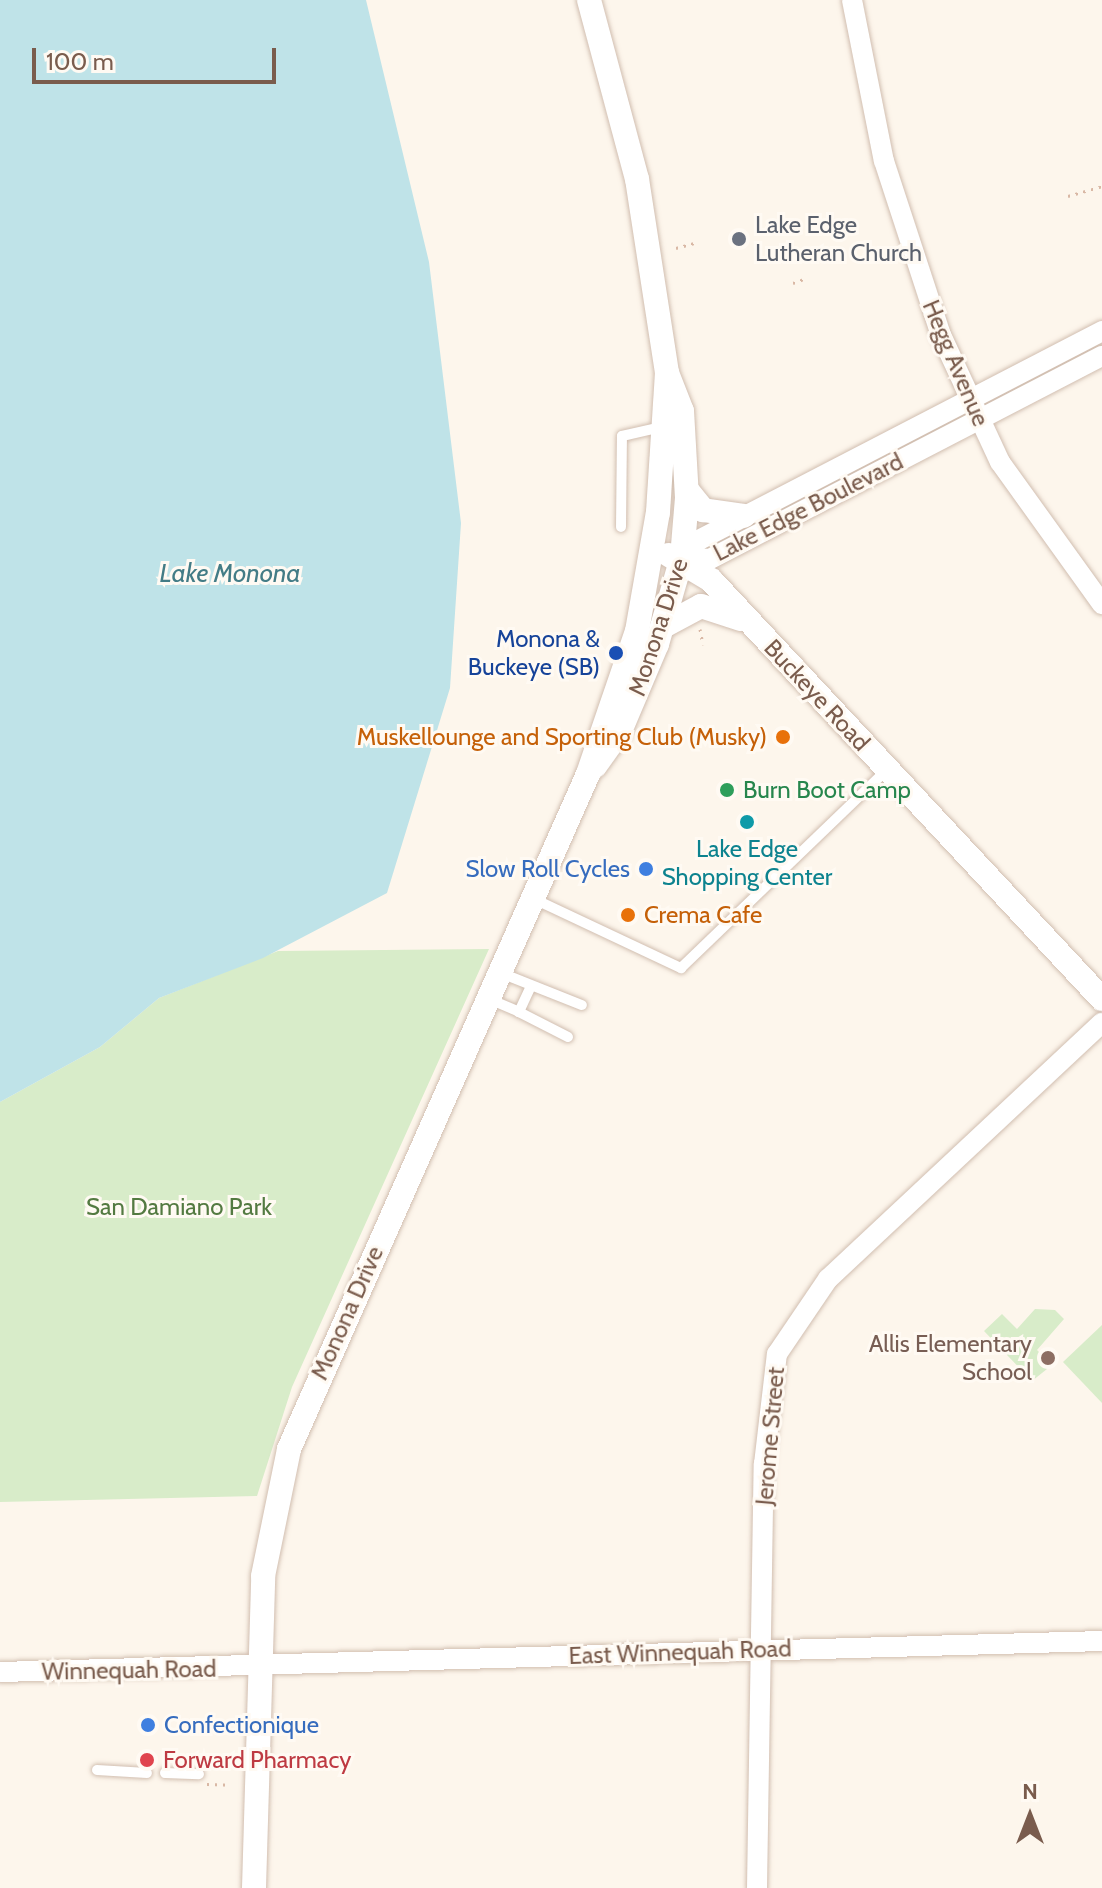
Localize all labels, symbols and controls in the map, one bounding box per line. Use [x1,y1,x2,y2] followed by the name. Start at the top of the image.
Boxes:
[36,32,280,82] scale bar
[46,47,114,76] text: 100 m
[755,211,922,267] place label: Lake Edge Lutheran Church
[730,230,748,248] marker: Lake Edge Lutheran Church
[917,296,995,430] street label: Hegg Avenue
[708,447,908,567] street label: Lake Edge Boulevard
[622,554,694,700] street label: Monona Drive
[160,558,300,590] water label: Lake Monona
[468,625,600,681] place label: Monona & Buckeye (SB)
[758,633,876,757] street label: Buckeye Road
[607,644,625,662] marker: Monona & Buckeye (SB)
[357,723,767,751] place label: Muskellounge and Sporting Club (Musky)
[774,728,792,746] marker: Muskellounge and Sporting Club (Musky)
[743,776,911,804] place label: Burn Boot Camp
[718,781,736,799] marker: Burn Boot Camp
[738,813,756,831] marker: Lake Edge Shopping Center
[662,835,832,891] place label: Lake Edge Shopping Center
[466,855,630,883] place label: Slow Roll Cycles
[637,860,655,878] marker: Slow Roll Cycles
[644,901,762,929] place label: Crema Cafe
[619,906,637,924] marker: Crema Cafe
[86,1193,272,1221] park label: San Damiano Park
[305,1242,389,1384] street label: Monona Drive
[869,1330,1032,1386] place label: Allis Elementary School
[1039,1349,1057,1367] marker: Allis Elementary School
[750,1366,790,1506] street label: Jerome Street
[568,1634,792,1670] street label: East Winnequah Road
[41,1654,217,1686] street label: Winnequah Road
[164,1711,319,1739] place label: Confectionique
[139,1716,157,1734] marker: Confectionique
[163,1746,351,1774] place label: Forward Pharmacy
[138,1751,156,1769] marker: Forward Pharmacy
[990,1776,1070,1856] north arrow
[1022,1778,1038,1805] text: N

